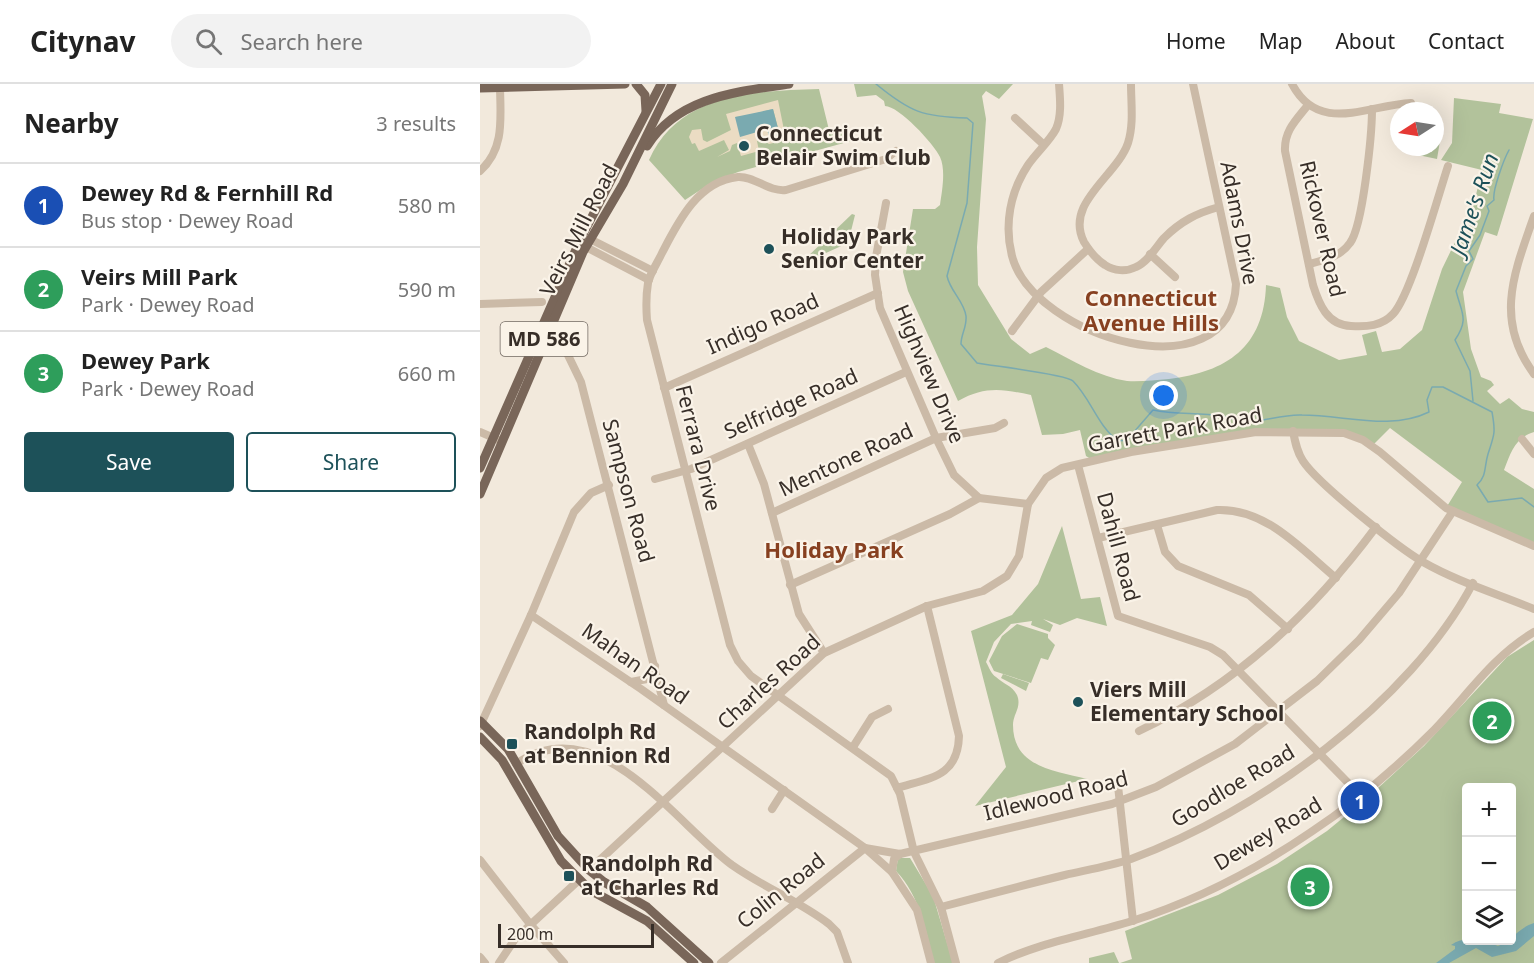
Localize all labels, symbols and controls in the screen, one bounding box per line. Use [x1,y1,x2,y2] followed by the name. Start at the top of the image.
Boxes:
[171,14,591,68] search box
[30,22,135,60] text: Citynav
[192,25,225,58] icon: search
[240,26,363,56] text: Search here
[1166,27,1226,55] text: Home
[1259,27,1302,55] text: Map
[1335,27,1395,55] text: About
[1428,27,1504,55] text: Contact
[1390,102,1444,156] north arrow
[24,105,119,141] text: Nearby
[376,110,456,137] text: 3 results
[756,119,931,171] place label: Connecticut Belair Swim Club
[737,139,751,153] marker: Connecticut Belair Swim Club
[1440,149,1504,262] water label: Jame's Run
[1294,158,1352,300] street label: Rickover Road
[533,159,623,300] street label: Veirs Mill Road
[1214,159,1266,287] street label: Adams Drive
[81,177,333,207] text: Dewey Rd & Fernhill Rd
[38,192,49,219] text: 1
[398,192,456,219] text: 580 m
[81,207,294,234] text: Bus stop · Dewey Road
[781,222,924,274] place label: Holiday Park Senior Center
[762,242,776,256] marker: Holiday Park Senior Center
[81,261,238,291] text: Veirs Mill Park
[38,276,49,303] text: 2
[398,276,456,303] text: 590 m
[1083,282,1219,337] district label: Connecticut Avenue Hills
[702,286,823,360] street label: Indigo Road
[81,291,255,318] text: Park · Dewey Road
[888,300,972,447] street label: Highview Drive
[500,322,587,356] road number: MD 586
[81,345,210,375] text: Dewey Park
[38,360,49,387] text: 3
[398,360,456,387] text: 660 m
[719,361,862,445] street label: Selfridge Road
[81,375,255,402] text: Park · Dewey Road
[1149,381,1178,410] your location
[670,382,728,514] street label: Ferrara Drive
[1085,400,1264,458] street label: Garrett Park Road
[596,416,662,566] street label: Sampson Road
[774,416,917,502] street label: Mentone Road
[24,432,234,492] button: Save
[246,432,456,492] button: Share
[1091,489,1147,605] street label: Dahill Road
[764,534,904,564] district label: Holiday Park
[577,616,695,710] street label: Mahan Road
[711,627,826,735] street label: Charles Road
[1090,675,1284,727] place label: Viers Mill Elementary School
[1071,695,1085,709] marker: Viers Mill Elementary School
[1472,698,1512,744] pin: 2
[524,717,671,769] place label: Randolph Rd at Bennion Rd
[505,737,519,751] marker: Randolph Rd at Bennion Rd
[1165,737,1299,833] street label: Goodloe Road
[981,764,1131,826] street label: Idlewood Road
[1340,778,1380,824] pin: 1
[1462,783,1516,945] map controls
[1462,783,1516,837] button: +
[1208,790,1327,876] street label: Dewey Road
[1462,837,1516,891] button: −
[730,846,830,934] street label: Colin Road
[581,849,719,901] place label: Randolph Rd at Charles Rd
[1290,864,1330,910] pin: 3
[562,869,576,883] marker: Randolph Rd at Charles Rd
[1462,891,1516,945] button: layers
[498,921,654,948] scale bar
[507,923,554,945] text: 200 m

